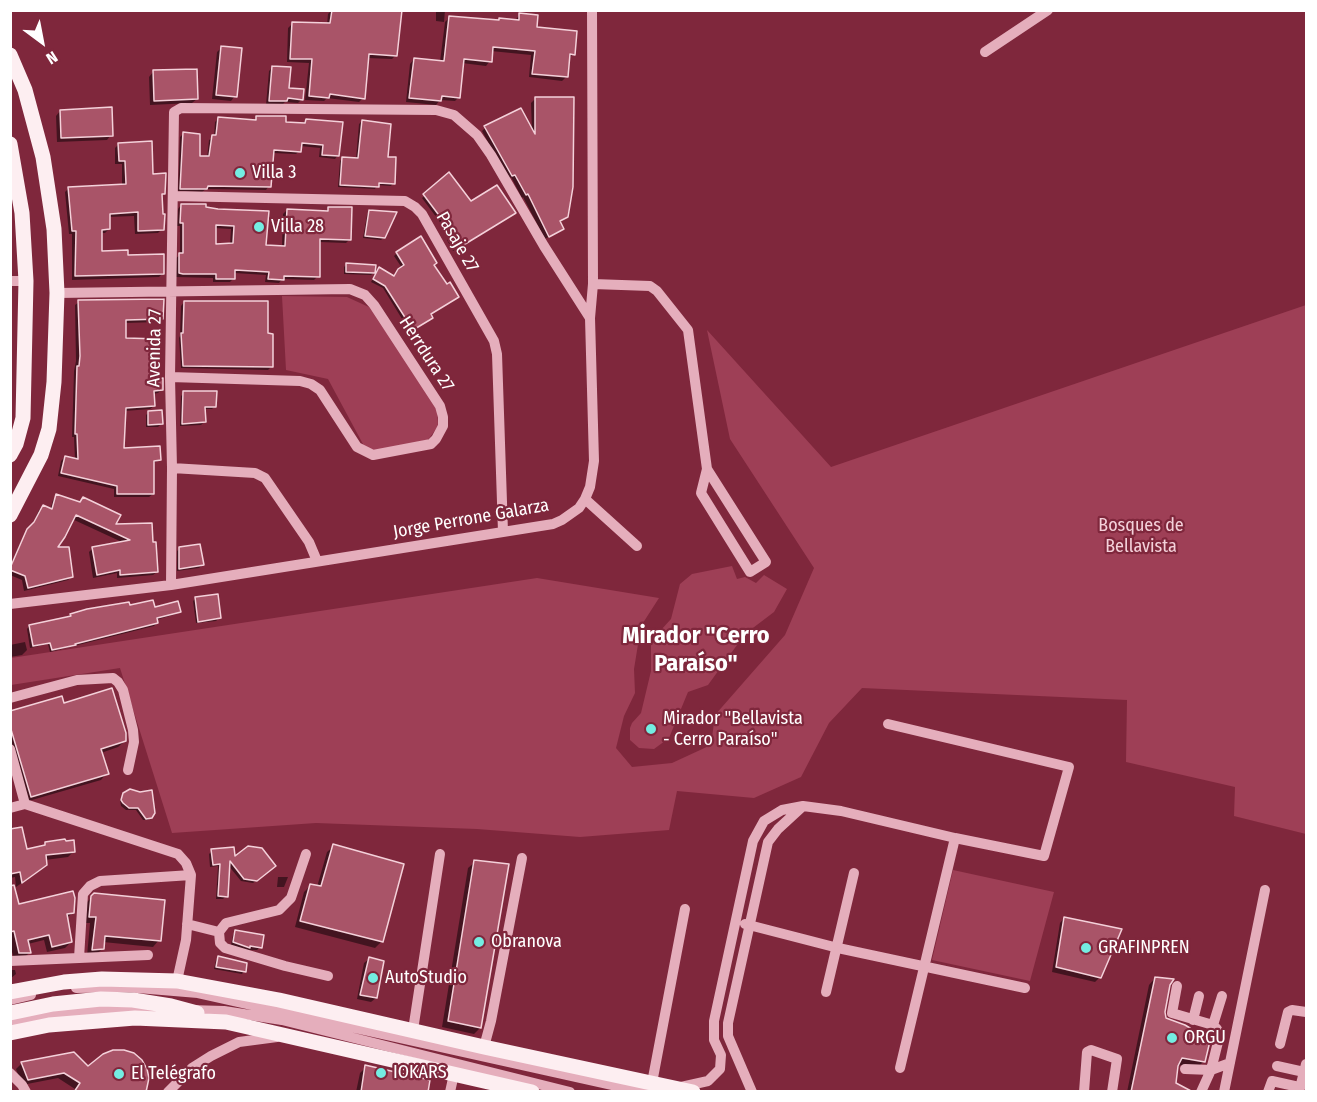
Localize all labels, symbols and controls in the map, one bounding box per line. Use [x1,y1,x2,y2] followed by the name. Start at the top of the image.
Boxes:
[12,12,72,72] north arrow
[43,47,61,68] text: N
[252,162,296,184] place label: Villa 3
[233,166,247,180] marker: Villa 3
[431,208,483,276] street label: Pasaje 27
[271,216,324,238] place label: Villa 28
[252,220,266,234] marker: Villa 28
[144,309,166,387] street label: Avenida 27
[394,313,458,395] street label: Herrdura 27
[391,495,551,543] street label: Jorge Perrone Galarza
[1098,515,1184,558] park label: Bosques de Bellavista
[622,622,770,678] district label: Mirador "Cerro Paraíso"
[663,708,803,750] place label: Mirador "Bellavista - Cerro Paraíso"
[644,722,658,736] marker: Mirador "Bellavista - Cerro Paraíso"
[491,931,562,953] place label: Obranova
[472,935,486,949] marker: Obranova
[1098,937,1190,959] place label: GRAFINPREN
[1079,941,1093,955] marker: GRAFINPREN
[385,967,467,989] place label: AutoStudio
[366,971,380,985] marker: AutoStudio
[1184,1027,1226,1049] place label: ORGU
[1165,1031,1179,1045] marker: ORGU
[393,1062,447,1084] place label: IOKARS
[131,1063,216,1085] place label: El Telégrafo
[374,1066,388,1080] marker: IOKARS
[112,1067,126,1081] marker: El Telégrafo

